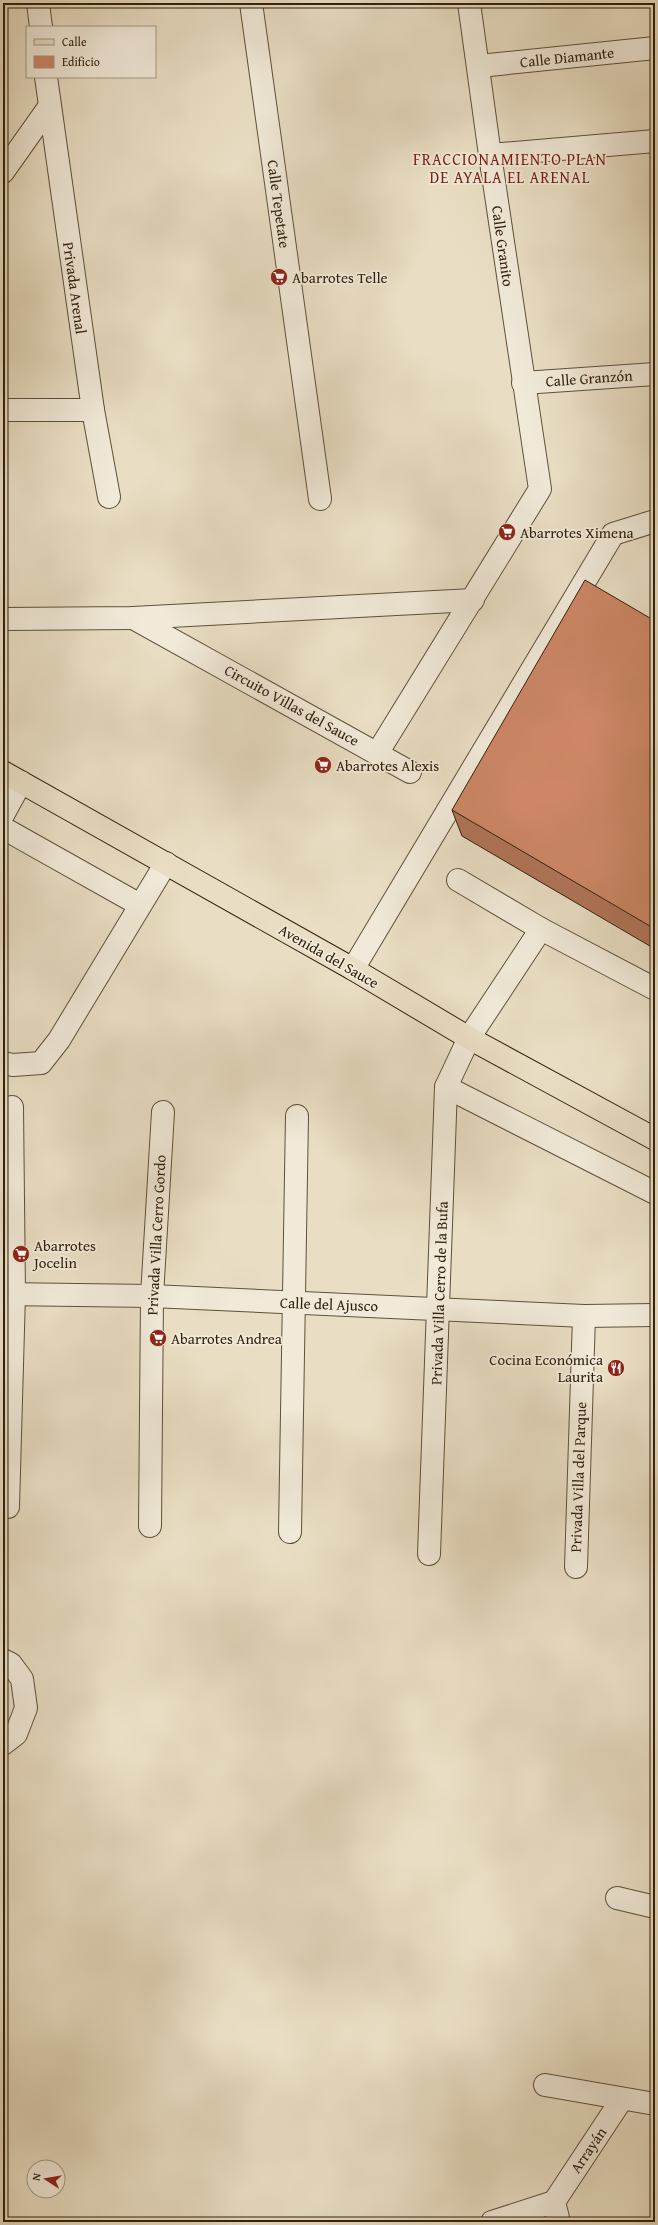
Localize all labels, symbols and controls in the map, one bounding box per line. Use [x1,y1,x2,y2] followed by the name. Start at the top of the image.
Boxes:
[26,26,156,78] legend
[62,33,87,50] text: Calle
[519,42,615,72] street label: Calle Diamante
[62,53,100,70] text: Edificio
[413,147,607,189] district label: FRACCIONAMIENTO PLAN DE AYALA EL ARENAL
[262,159,296,249] street label: Calle Tepetate
[487,204,519,288] street label: Calle Granito
[58,241,92,335] street label: Privada Arenal
[269,267,289,287] supermarket icon: Abarrotes Telle
[292,267,388,288] place label: Abarrotes Telle
[545,364,634,392] street label: Calle Granzón
[497,522,517,542] supermarket icon: Abarrotes Ximena
[520,522,634,543] place label: Abarrotes Ximena
[221,659,363,751] street label: Circuito Villas del Sauce
[313,755,333,775] supermarket icon: Abarrotes Alexis
[336,755,439,776] place label: Abarrotes Alexis
[275,919,383,993] street label: Avenida del Sauce
[141,1154,171,1316] street label: Privada Villa Cerro Gordo
[425,1201,453,1385] street label: Privada Villa Cerro de la Bufa
[32,1235,96,1273] place label: Abarrotes Jocelin
[11,1244,31,1264] supermarket icon: Abarrotes Jocelin
[280,1292,379,1316] street label: Calle del Ajusco
[148,1328,168,1348] supermarket icon: Abarrotes Andrea
[171,1328,282,1349] place label: Abarrotes Andrea
[489,1349,603,1387] place label: Cocina Económica Laurita
[606,1358,626,1378] restaurant icon: Cocina Económica Laurita
[565,1401,591,1553] street label: Privada Villa del Parque
[565,2122,611,2177] street label: Arrayán
[26,2159,66,2199] north arrow
[28,2171,45,2182] text: N

